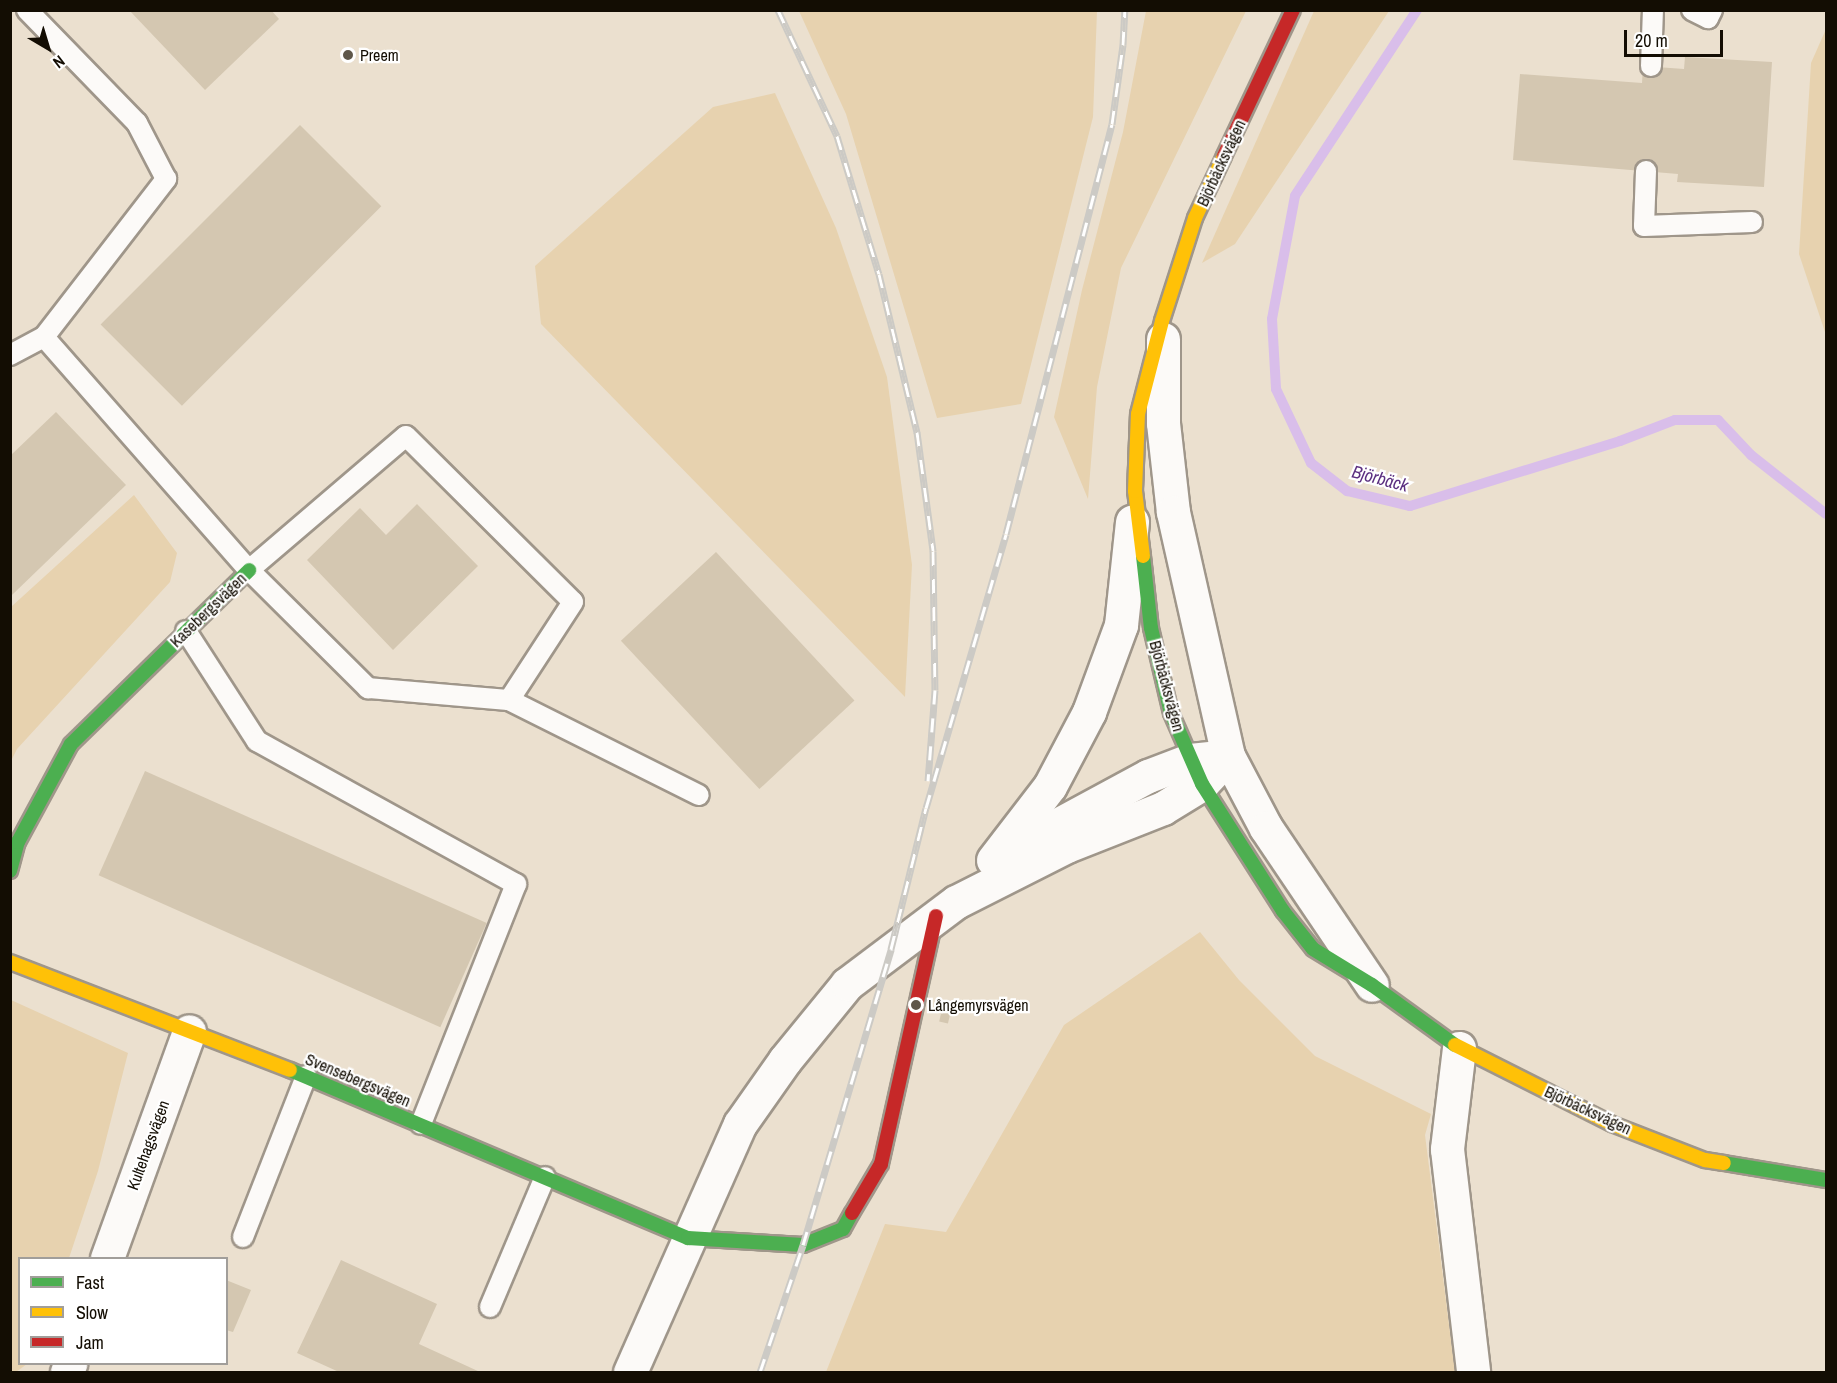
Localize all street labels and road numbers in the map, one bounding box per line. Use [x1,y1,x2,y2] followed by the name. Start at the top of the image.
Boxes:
[1193,117,1249,209] street label: Björbäcksvägen
[166,569,250,651] street label: Kasebergsvägen
[1146,638,1188,734] street label: Björbäcksvägen
[303,1049,413,1111] street label: Svensebergsvägen
[1542,1082,1634,1138] street label: Björbäcksvägen
[123,1098,173,1192] street label: Kultehagsvägen

